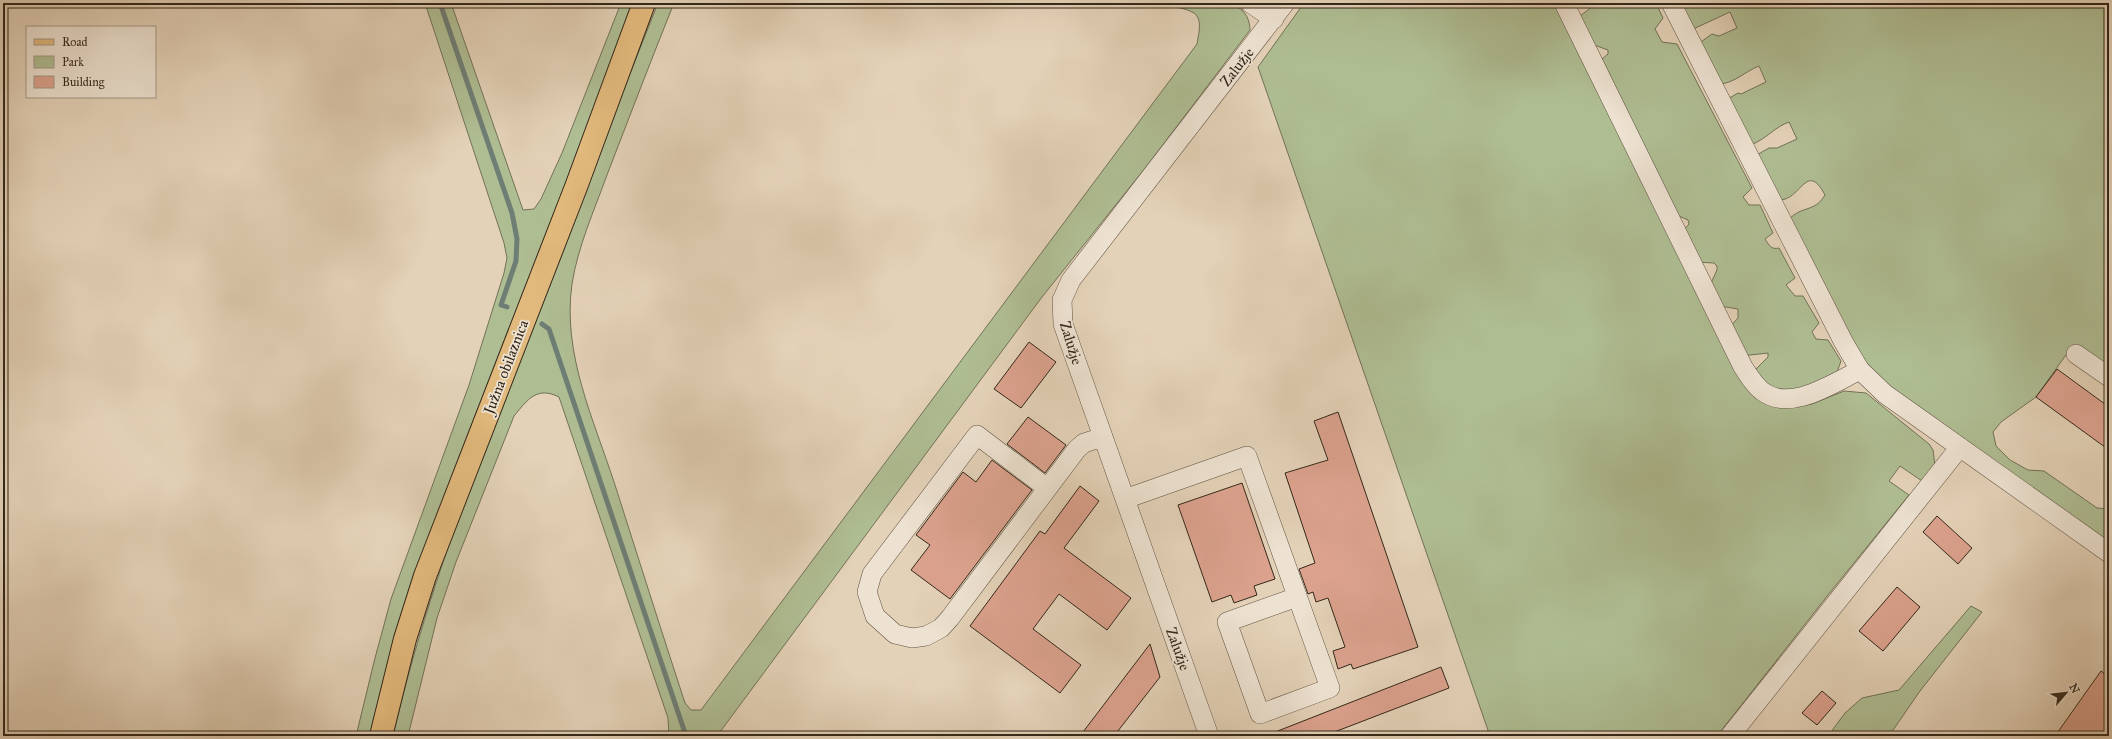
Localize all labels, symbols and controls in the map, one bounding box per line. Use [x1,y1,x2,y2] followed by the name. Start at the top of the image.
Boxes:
[26,26,156,98] legend
[62,35,88,49] text: Road
[1216,44,1258,90] street label: Zalužje
[62,55,84,69] text: Park
[62,75,105,90] text: Building
[479,317,533,419] street label: Južna obilaznica
[1056,319,1086,367] street label: Zalužje
[1162,625,1194,673] street label: Zalužje
[2046,673,2086,713] north arrow
[2066,681,2083,696] text: N

